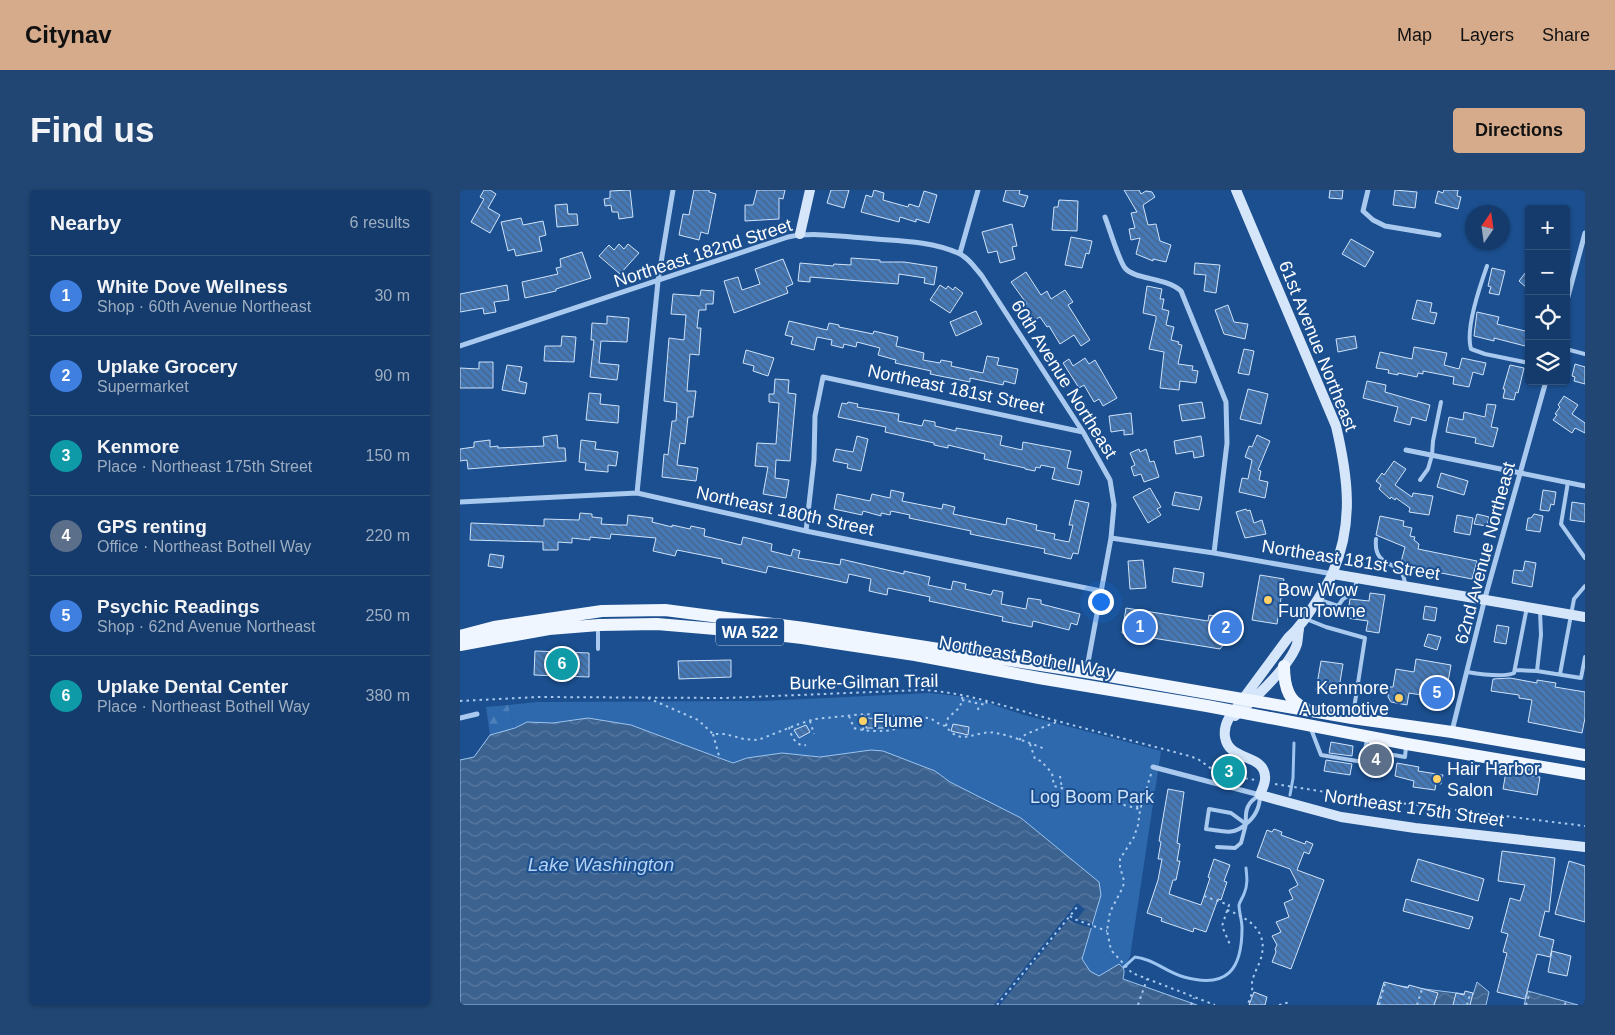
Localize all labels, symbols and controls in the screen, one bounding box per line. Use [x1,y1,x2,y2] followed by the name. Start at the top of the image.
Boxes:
[25,21,112,48] text: Citynav
[1397,25,1432,45] text: Map
[1460,25,1514,45] text: Layers
[1542,25,1590,45] text: Share
[1453,108,1585,153] button: Directions
[30,110,154,149] text: Find us
[1465,205,1510,250] north arrow
[1525,205,1570,385] map controls
[1525,205,1570,250] button: +
[50,211,121,234] text: Nearby
[350,214,410,231] text: 6 results
[611,215,795,291] street label: Northeast 182nd Street
[1525,250,1570,295] button: −
[1275,258,1361,434] street label: 61st Avenue Northeast
[97,276,288,297] text: White Dove Wellness
[62,287,70,304] text: 1
[374,287,410,304] text: 30 m
[1525,295,1570,340] button: locate
[1007,296,1121,462] street label: 60th Avenue Northeast
[97,298,311,315] text: Shop · 60th Avenue Northeast
[1525,340,1570,385] button: layers
[97,356,237,377] text: Uplake Grocery
[866,360,1046,418] street label: Northeast 181st Street
[62,367,70,384] text: 2
[374,367,410,384] text: 90 m
[97,378,189,395] text: Supermarket
[97,436,179,457] text: Kenmore
[62,447,70,464] text: 3
[366,447,410,464] text: 150 m
[97,458,312,475] text: Place · Northeast 175th Street
[1451,460,1519,646] street label: 62nd Avenue Northeast
[694,482,876,540] street label: Northeast 180th Street
[97,516,207,537] text: GPS renting
[62,527,70,544] text: 4
[366,527,410,544] text: 220 m
[1260,536,1442,584] street label: Northeast 181st Street
[97,538,311,555] text: Office · Northeast Bothell Way
[1278,580,1366,621] place label: Bow Wow Fun Towne
[1088,589,1114,615] your location
[1262,594,1274,606] marker: Bow Wow Fun Towne
[97,596,260,617] text: Psychic Readings
[62,607,70,624] text: 5
[366,607,410,624] text: 250 m
[1124,608,1156,646] pin: 1
[1210,609,1242,647] pin: 2
[97,618,316,635] text: Shop · 62nd Avenue Northeast
[716,618,784,646] road number: WA 522
[937,632,1117,682] street label: Northeast Bothell Way
[546,645,578,683] pin: 6
[789,671,939,693] street label: Burke-Gilman Trail
[1421,674,1453,712] pin: 5
[97,676,288,697] text: Uplake Dental Center
[1299,678,1389,719] place label: Kenmore Automotive
[62,687,70,704] text: 6
[366,687,410,704] text: 380 m
[1393,692,1405,704] marker: Kenmore Automotive
[97,698,310,715] text: Place · Northeast Bothell Way
[873,711,923,731] place label: Flume
[857,715,869,727] marker: Flume
[1360,741,1392,779] pin: 4
[1213,753,1245,791] pin: 3
[1447,759,1540,800] place label: Hair Harbor Salon
[1431,773,1443,785] marker: Hair Harbor Salon
[1323,785,1505,831] street label: Northeast 175th Street
[1030,787,1155,807] park label: Log Boom Park
[528,854,674,875] water label: Lake Washington

